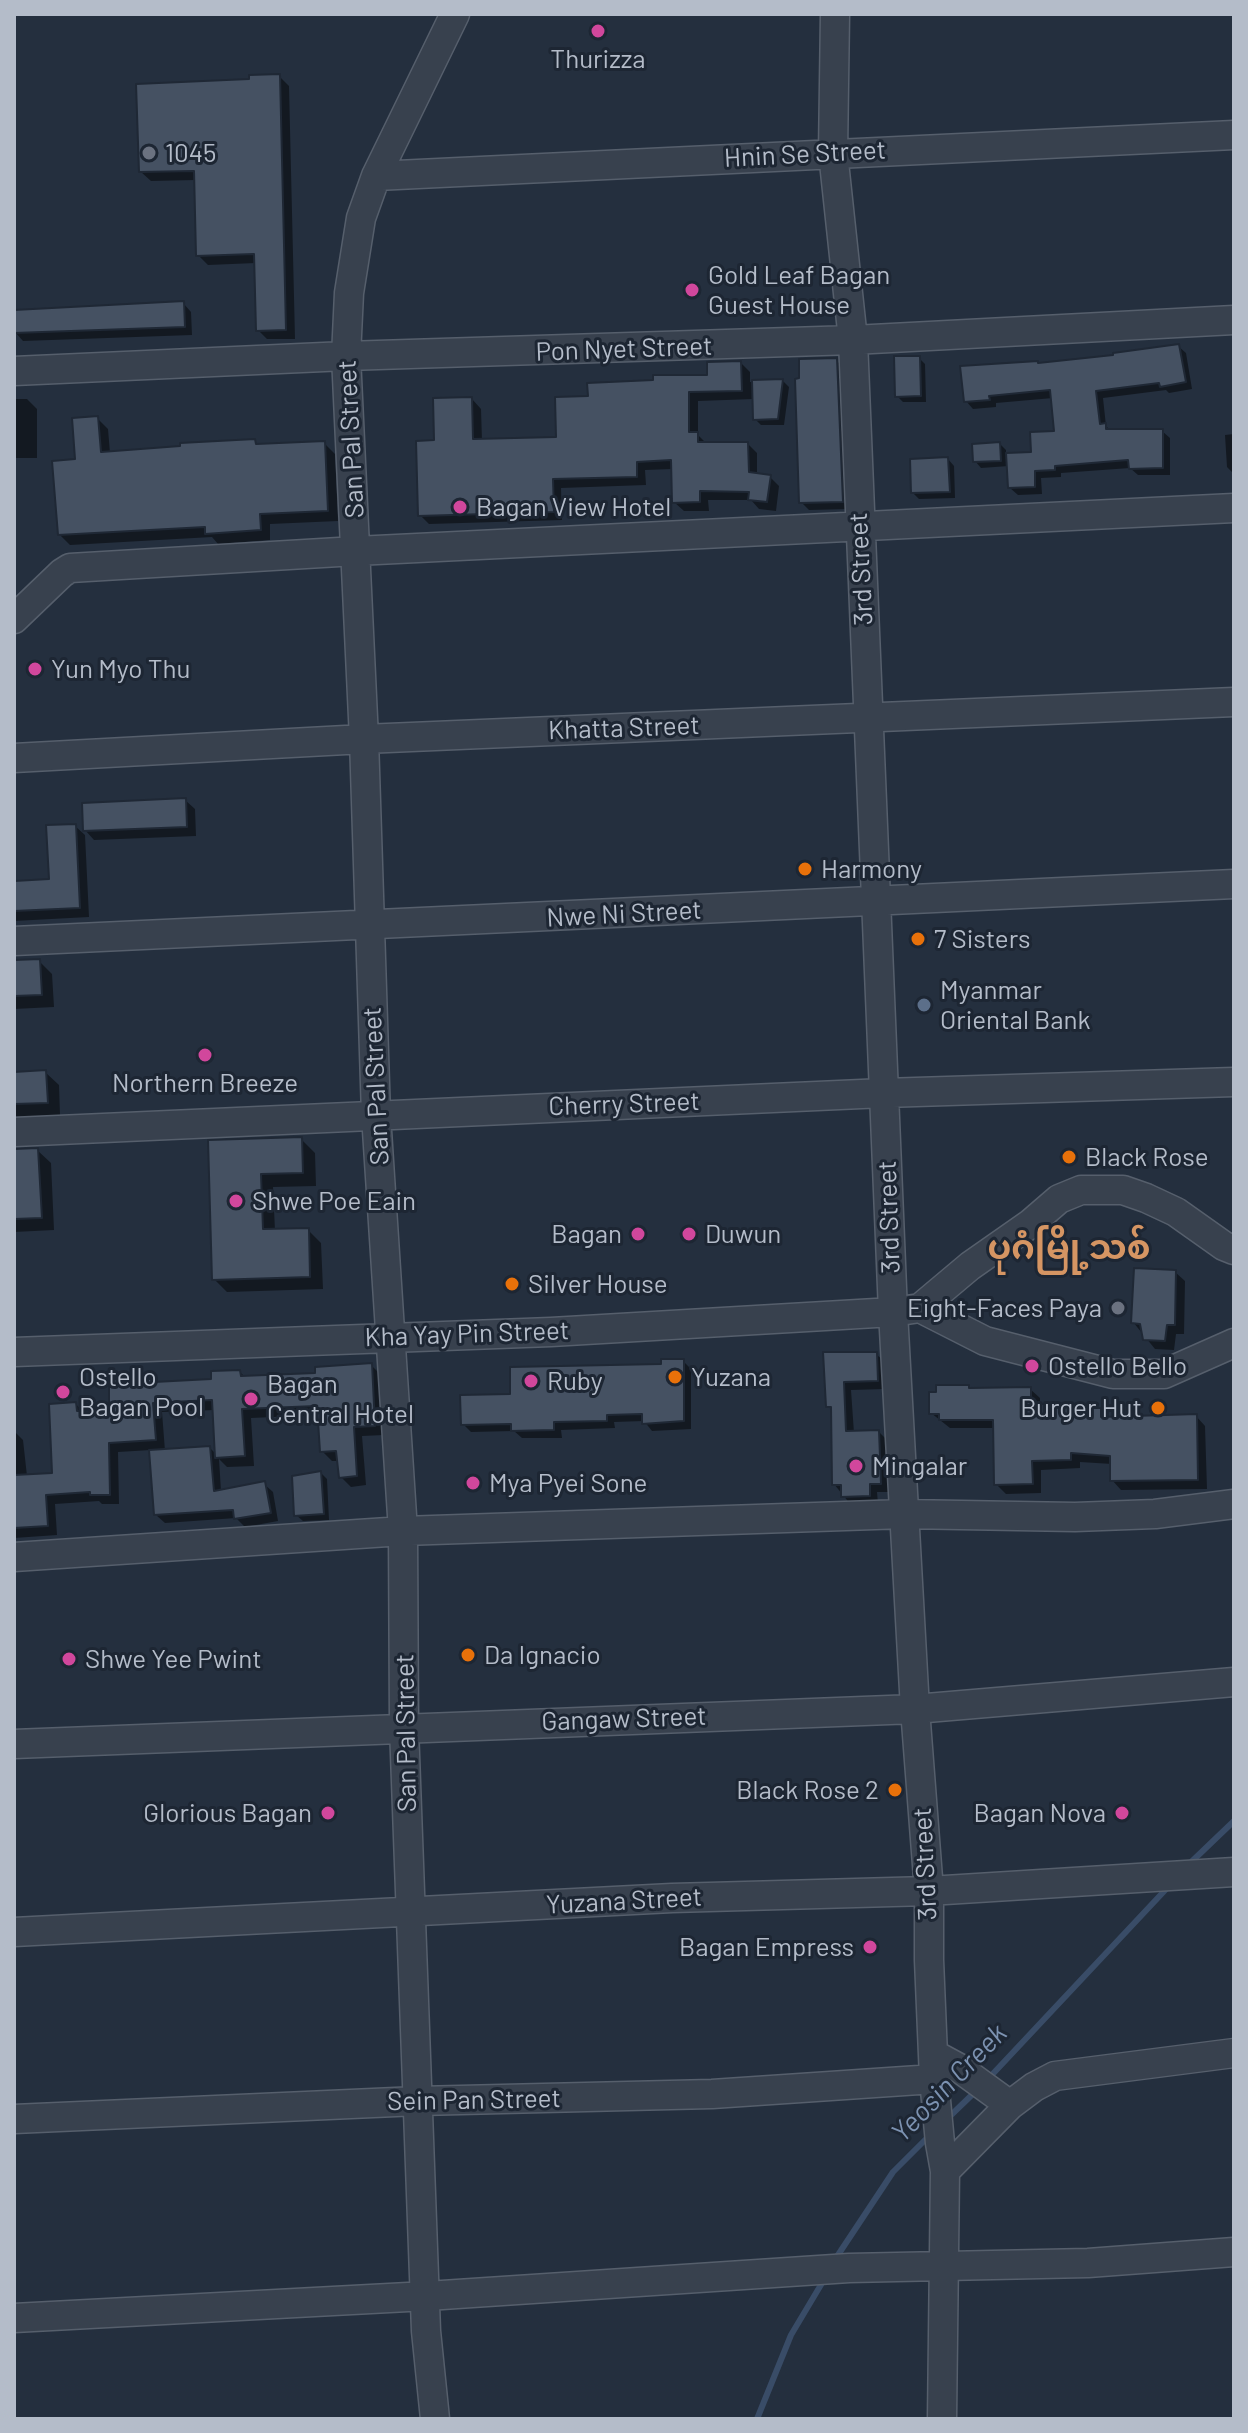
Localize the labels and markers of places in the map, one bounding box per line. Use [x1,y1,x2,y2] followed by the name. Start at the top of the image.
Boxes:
[589,22,607,40] marker: Thurizza
[550,43,646,75] place label: Thurizza
[165,137,216,169] place label: 1045
[140,144,158,162] marker: 1045
[708,259,890,320] place label: Gold Leaf Bagan Guest House
[683,281,701,299] marker: Gold Leaf Bagan Guest House
[476,491,671,523] place label: Bagan View Hotel
[451,498,469,516] marker: Bagan View Hotel
[51,653,190,685] place label: Yun Myo Thu
[26,660,44,678] marker: Yun Myo Thu
[821,853,922,885] place label: Harmony
[796,860,814,878] marker: Harmony
[934,923,1031,955] place label: 7 Sisters
[909,930,927,948] marker: 7 Sisters
[940,974,1091,1036] place label: Myanmar Oriental Bank
[915,996,933,1014] marker: Myanmar Oriental Bank
[196,1046,214,1064] marker: Northern Breeze
[112,1067,298,1099] place label: Northern Breeze
[1085,1141,1209,1173] place label: Black Rose
[1060,1148,1078,1166] marker: Black Rose
[252,1185,416,1217] place label: Shwe Poe Eain
[227,1192,245,1210] marker: Shwe Poe Eain
[551,1218,622,1250] place label: Bagan
[705,1218,781,1250] place label: Duwun
[629,1225,647,1243] marker: Bagan
[680,1225,698,1243] marker: Duwun
[528,1268,668,1300] place label: Silver House
[503,1275,521,1293] marker: Silver House
[907,1292,1102,1324] place label: Eight-Faces Paya
[1109,1299,1127,1317] marker: Eight-Faces Paya
[1048,1350,1187,1382] place label: Ostello Bello
[1023,1357,1041,1375] marker: Ostello Bello
[79,1361,204,1422] place label: Ostello Bagan Pool
[691,1361,771,1393] place label: Yuzana
[547,1365,603,1397] place label: Ruby
[267,1368,414,1430] place label: Bagan Central Hotel
[666,1368,684,1386] marker: Yuzana
[522,1372,540,1390] marker: Ruby
[54,1383,72,1401] marker: Ostello Bagan Pool
[242,1390,260,1408] marker: Bagan Central Hotel
[1020,1392,1142,1424] place label: Burger Hut
[1149,1399,1167,1417] marker: Burger Hut
[872,1450,967,1482] place label: Mingalar
[847,1457,865,1475] marker: Mingalar
[489,1467,647,1499] place label: Mya Pyei Sone
[464,1474,482,1492] marker: Mya Pyei Sone
[484,1639,601,1671] place label: Da Ignacio
[85,1643,262,1675] place label: Shwe Yee Pwint
[459,1646,477,1664] marker: Da Ignacio
[60,1650,78,1668] marker: Shwe Yee Pwint
[736,1774,879,1806] place label: Black Rose 2
[886,1781,904,1799] marker: Black Rose 2
[143,1797,312,1829] place label: Glorious Bagan
[974,1797,1106,1829] place label: Bagan Nova
[319,1804,337,1822] marker: Glorious Bagan
[1113,1804,1131,1822] marker: Bagan Nova
[679,1931,854,1963] place label: Bagan Empress
[861,1938,879,1956] marker: Bagan Empress

